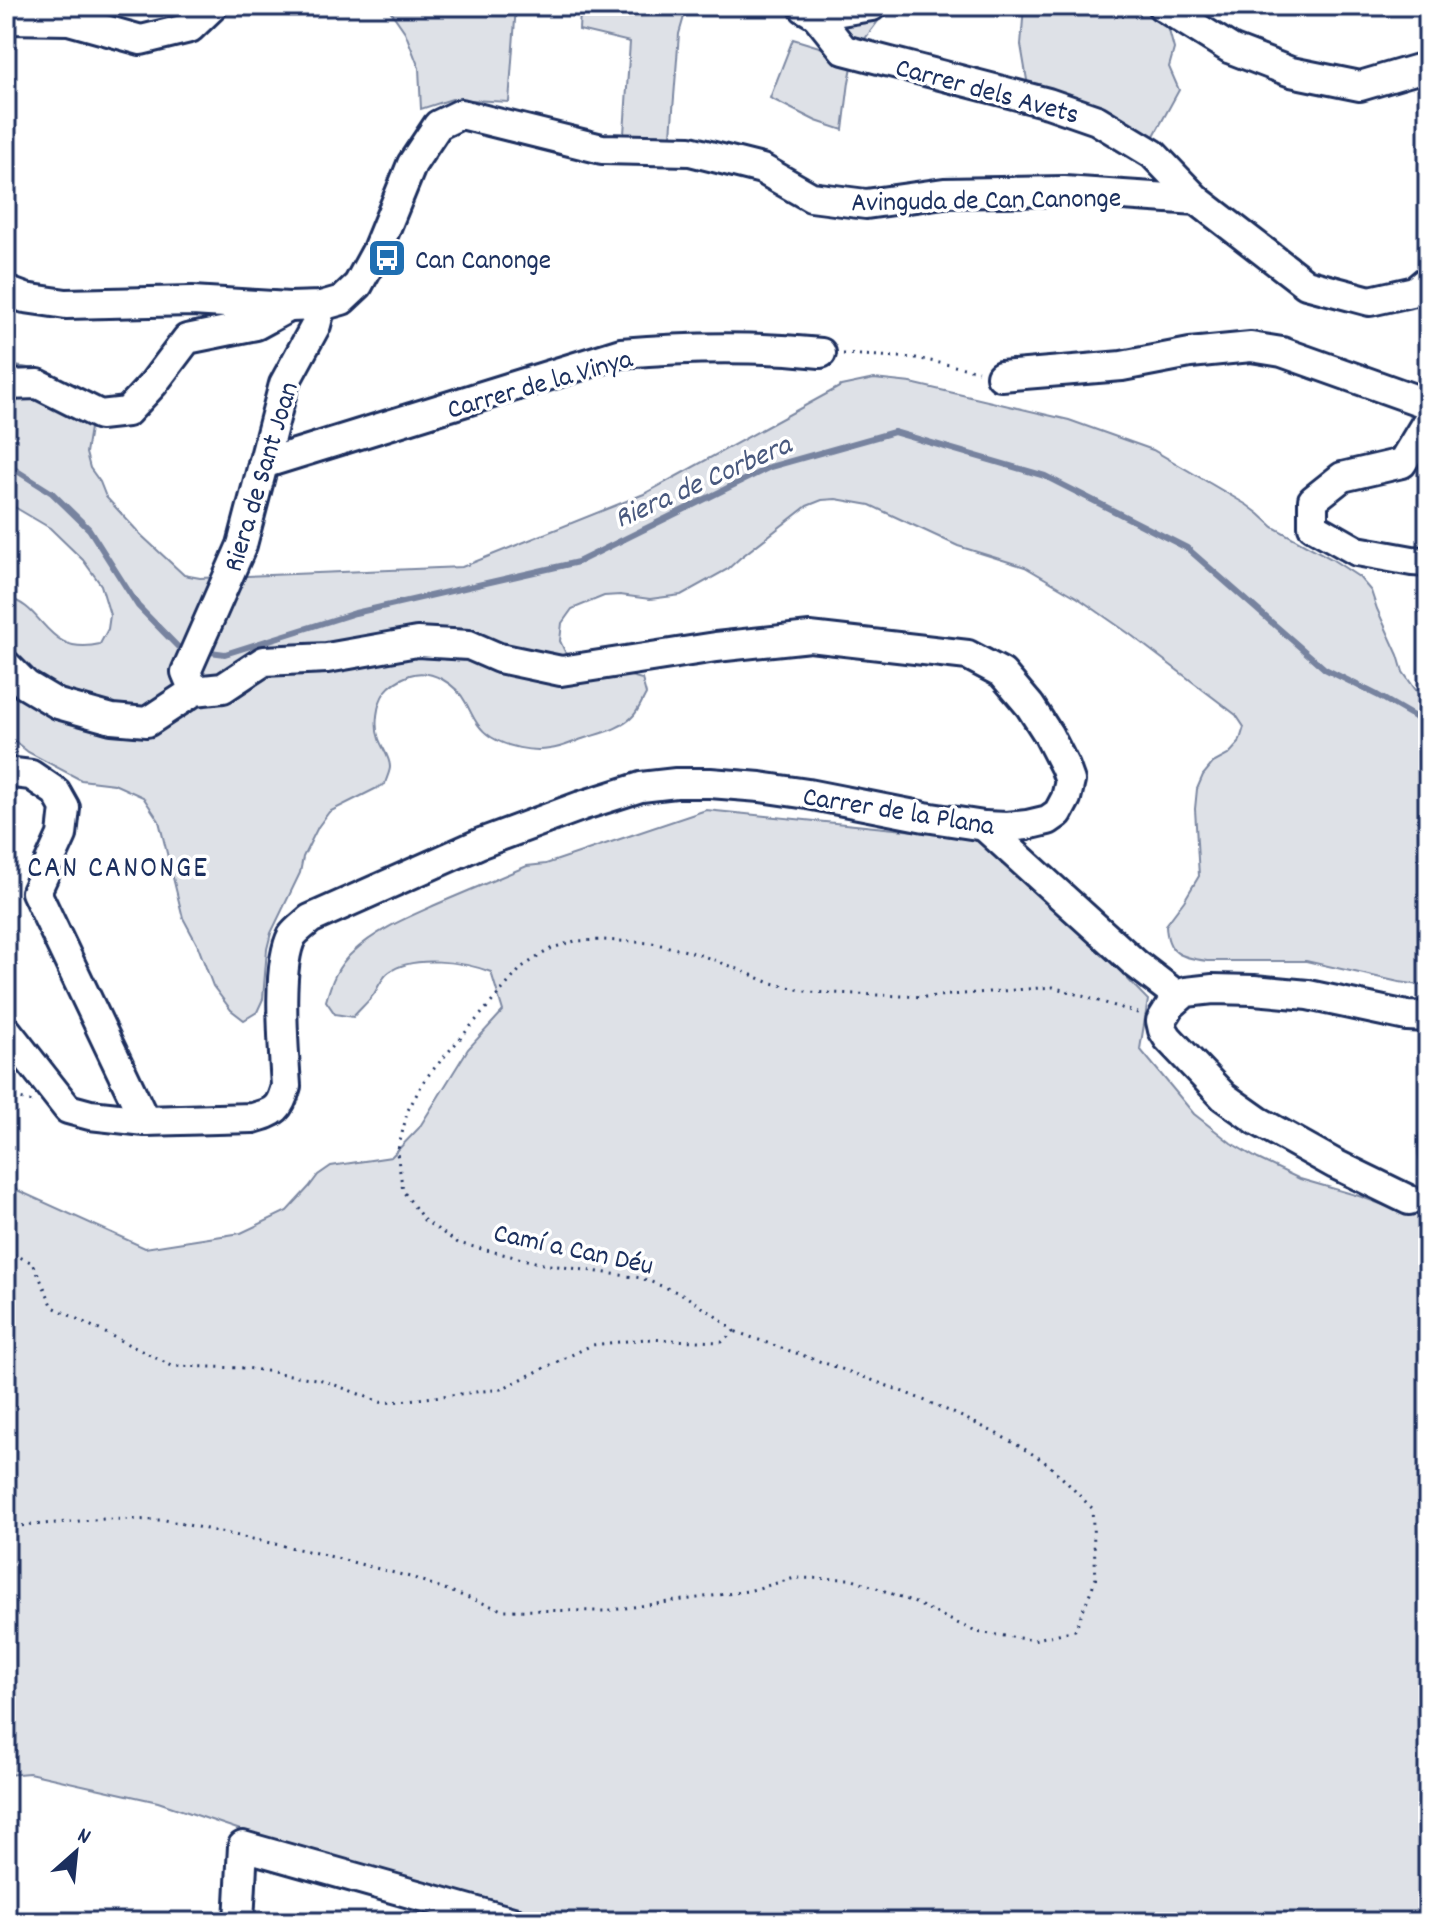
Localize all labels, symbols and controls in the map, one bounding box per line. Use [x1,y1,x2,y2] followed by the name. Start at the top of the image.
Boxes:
[890,50,1083,138] street label: Carrer dels Avets
[851,181,1121,225] street label: Avinguda de Can Canonge
[366,237,408,279] bus stop icon: Can Canonge
[415,243,551,283] place label: Can Canonge
[443,341,638,432] street label: Carrer de la Vinya
[216,378,312,577] street label: Riera de Sant Joan
[608,425,801,542] water label: Riera de Corbera
[800,779,998,849] street label: Carrer de la Plana
[27,849,209,892] district label: CAN CANONGE
[489,1215,656,1288] street label: Camí a Can Déu
[36,1812,116,1892] north arrow
[72,1821,95,1854] text: N

